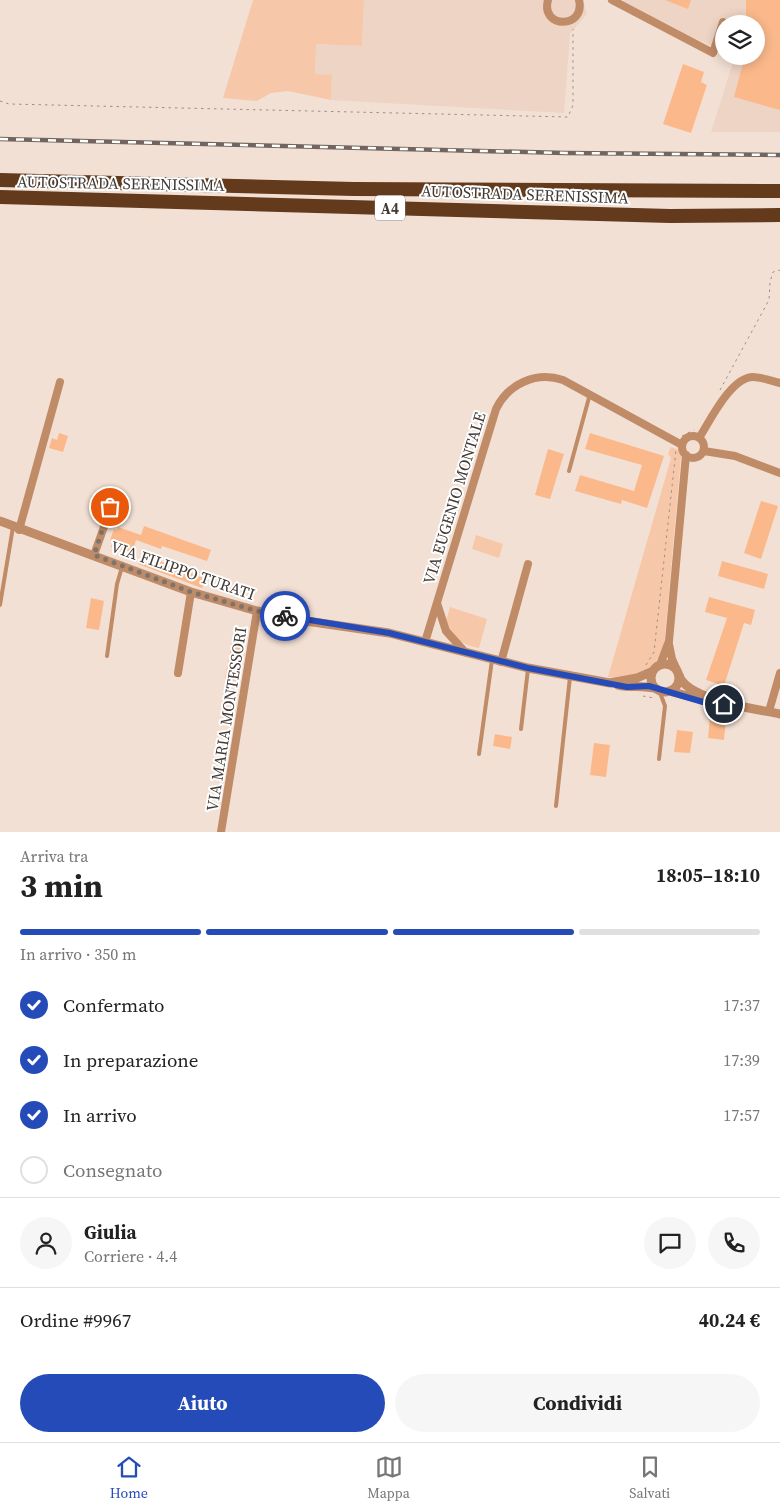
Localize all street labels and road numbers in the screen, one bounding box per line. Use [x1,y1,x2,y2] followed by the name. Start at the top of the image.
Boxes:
[17,170,225,196] street label: AUTOSTRADA SERENISSIMA
[421,179,630,209] street label: AUTOSTRADA SERENISSIMA
[375,196,405,220] road number: A4
[417,409,491,587] street label: VIA EUGENIO MONTALE
[108,535,258,605] street label: VIA FILIPPO TURATI
[201,625,251,813] street label: VIA MARIA MONTESSORI

